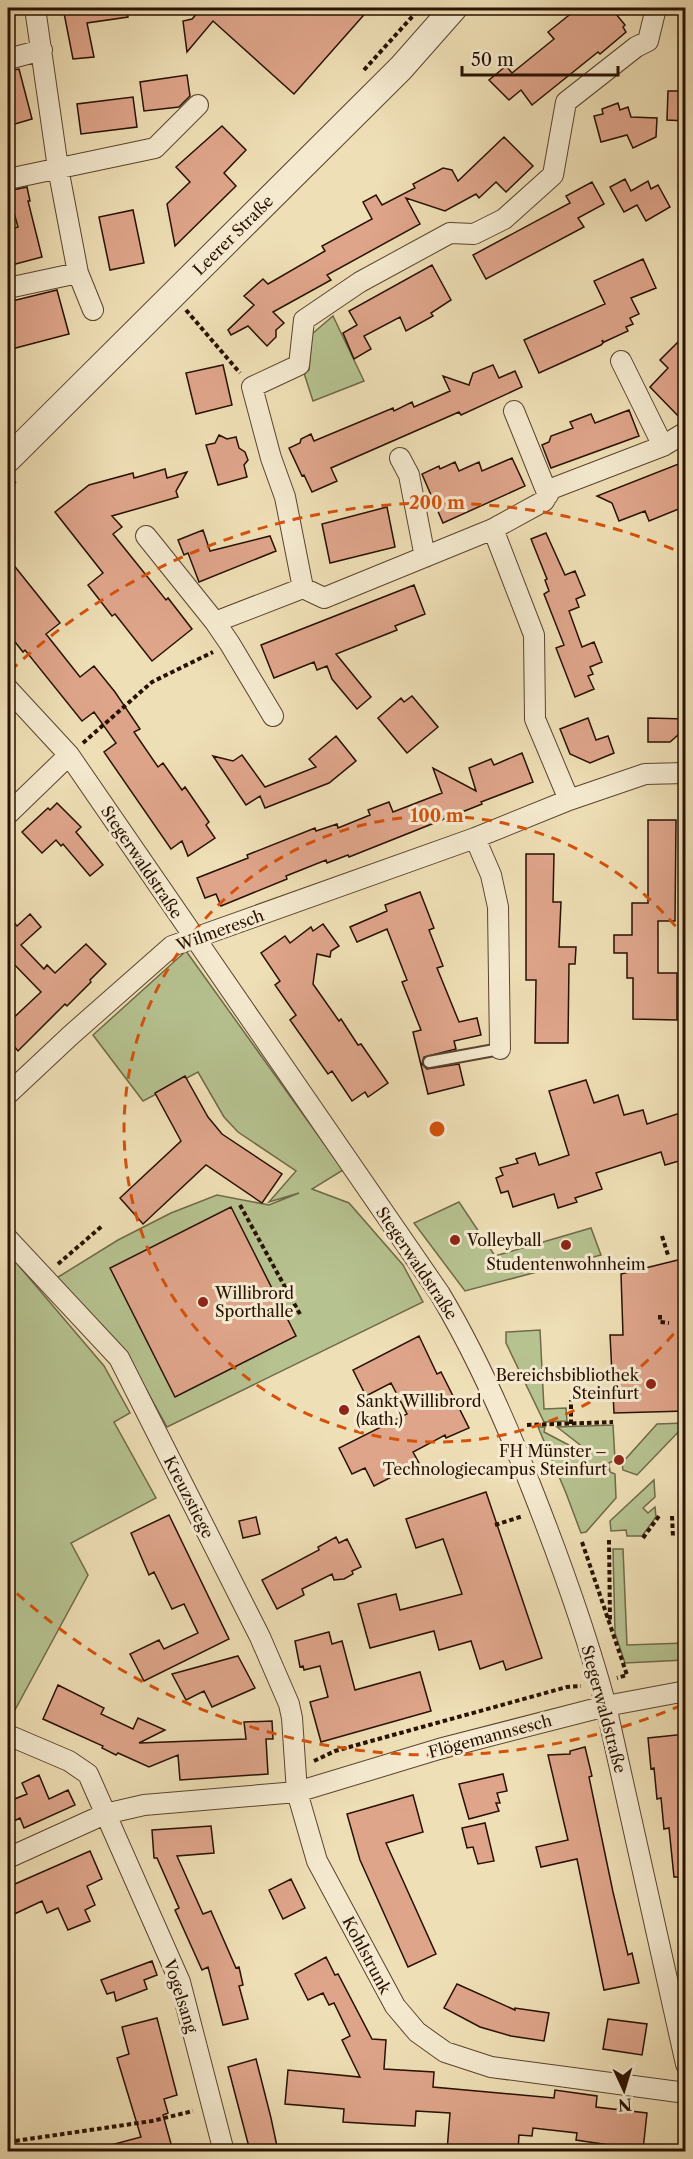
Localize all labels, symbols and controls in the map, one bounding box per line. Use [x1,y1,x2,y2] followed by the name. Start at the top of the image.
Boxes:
[462,39,618,77] scale bar
[471,49,514,71] text: 50 m
[189,191,277,279] street label: Leerer Straße
[409,492,465,514] text: 200 m
[97,802,187,922] street label: Stegerwaldstraße
[410,805,464,827] text: 100 m
[172,905,267,955] street label: Wilmeresch
[427,1119,447,1139] centre of rings
[372,1203,462,1323] street label: Stegerwaldstraße
[466,1230,542,1250] place label: Volleyball
[448,1233,462,1247] marker: Volleyball
[559,1238,573,1252] marker: Studentenwohnheim
[486,1254,646,1274] place label: Studentenwohnheim
[214,1283,294,1321] place label: Willibrord Sporthalle
[196,1295,210,1309] marker: Willibrord Sporthalle
[496,1365,640,1403] place label: Bereichsbibliothek Steinfurt
[644,1377,658,1391] marker: Bereichsbibliothek Steinfurt
[356,1391,482,1429] place label: Sankt Willibrord (kath.)
[337,1403,351,1417] marker: Sankt Willibrord (kath.)
[383,1441,607,1479] place label: FH Münster – Technologiecampus Steinfurt
[160,1452,218,1542] street label: Kreuzstiege
[612,1453,626,1467] marker: FH Münster – Technologiecampus Steinfurt
[577,1643,631,1775] street label: Stegerwaldstraße
[426,1710,554,1762] street label: Flögemannsesch
[338,1913,396,1998] street label: Kohlstrunk
[159,1956,202,2036] street label: Vogelsang
[594,2060,654,2120] north arrow
[617,2095,633,2115] text: N

